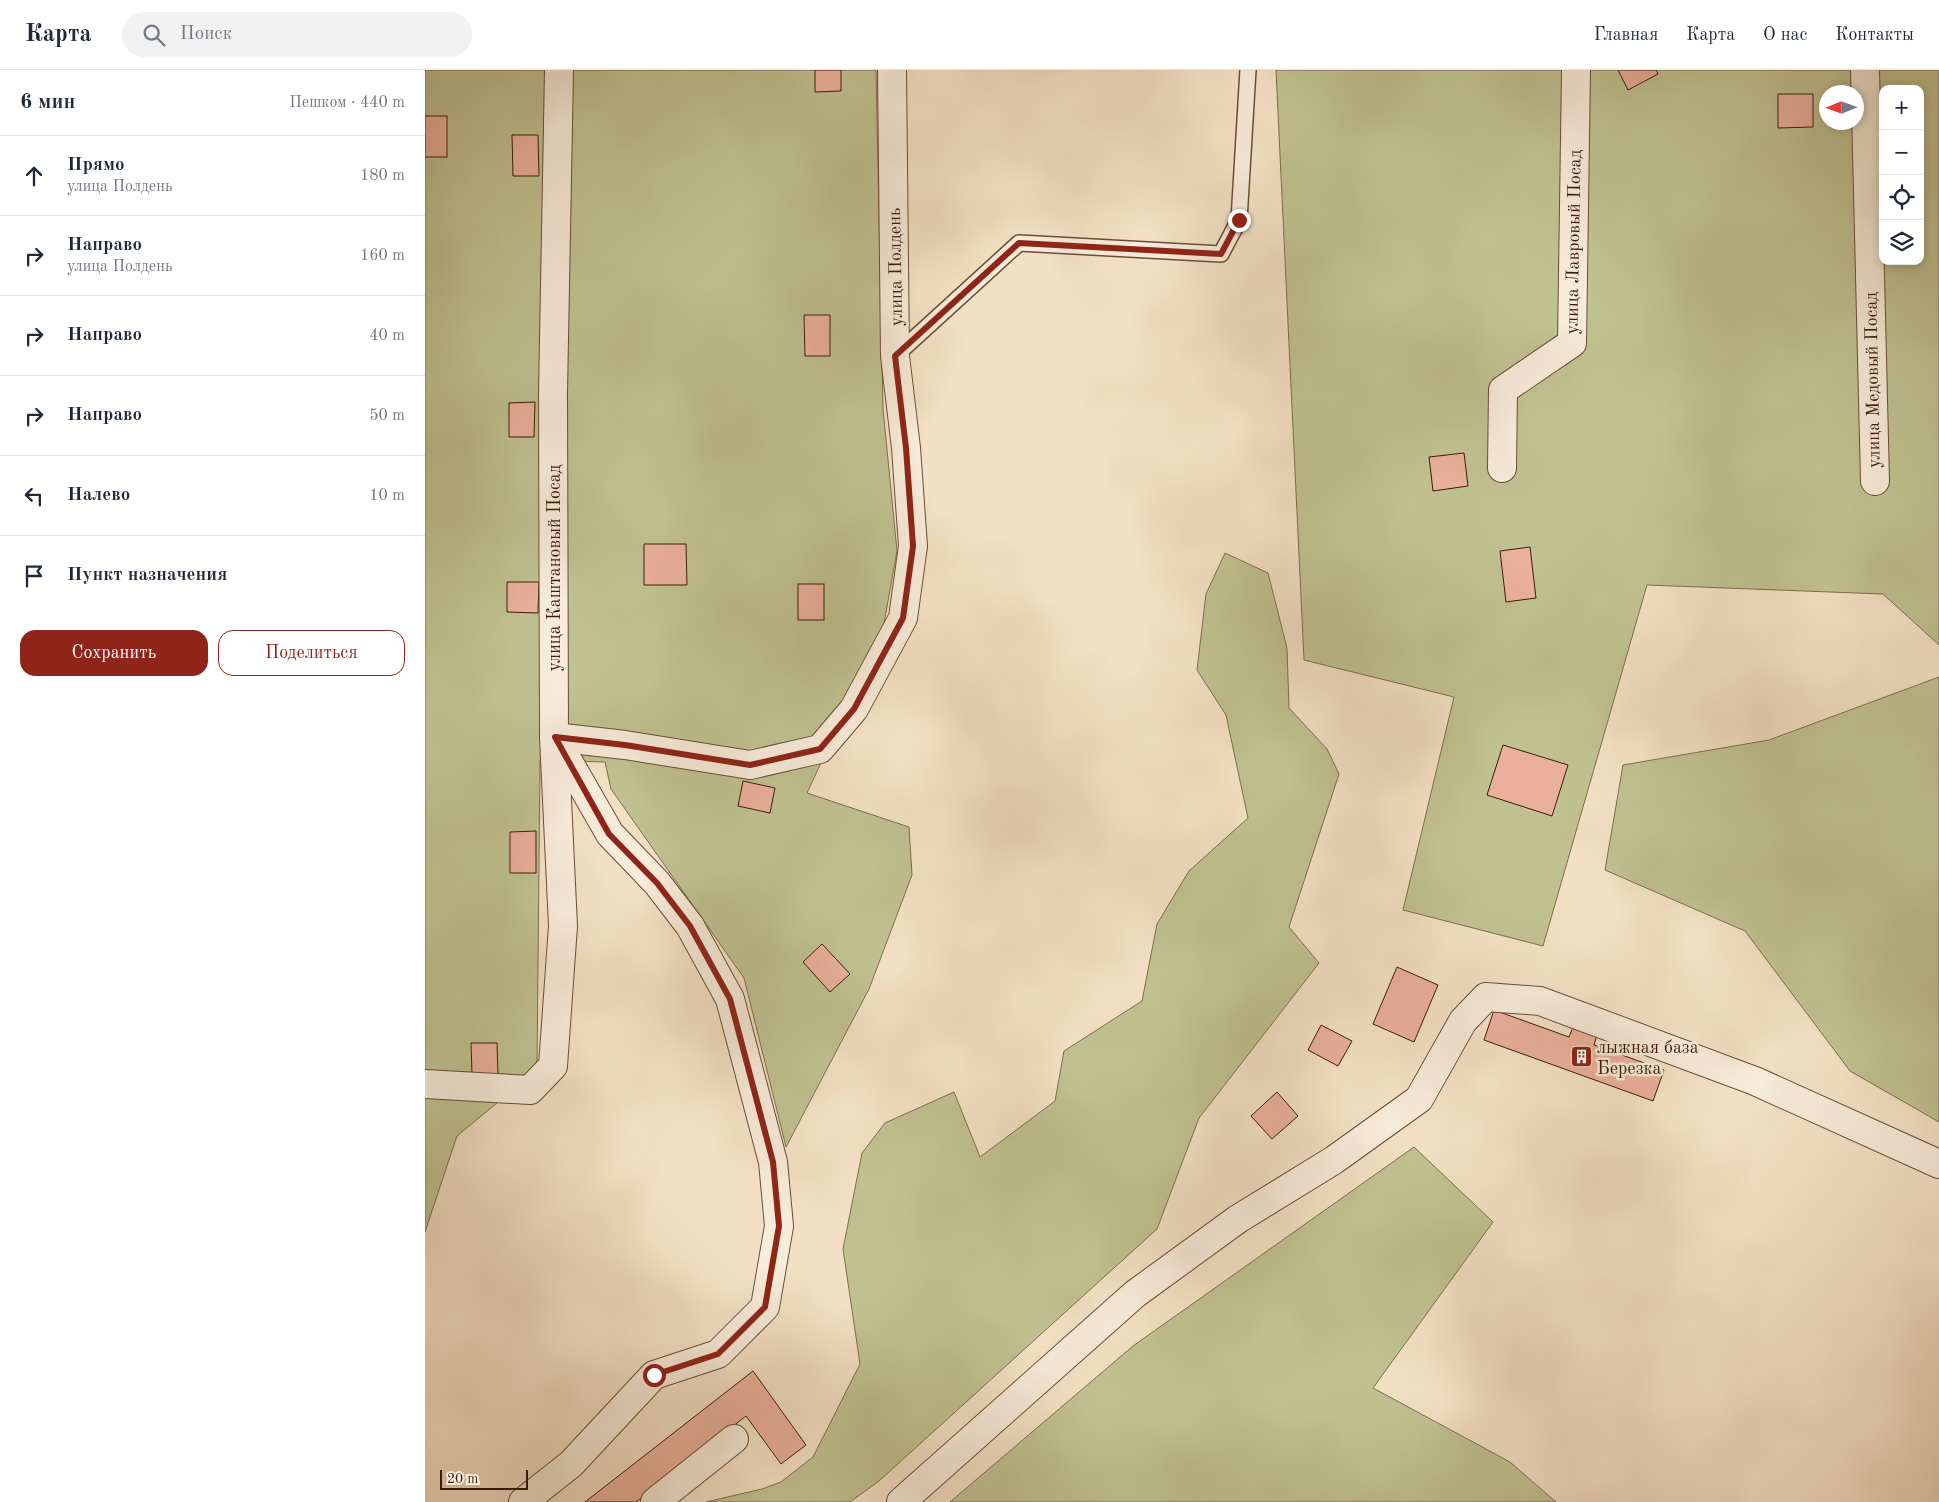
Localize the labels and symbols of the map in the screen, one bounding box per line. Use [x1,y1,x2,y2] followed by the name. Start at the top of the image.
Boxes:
[1819,85,1864,130] north arrow
[1563,149,1585,335] street label: улица Лавровый Посад
[886,208,906,326] street label: улица Полдень
[1228,209,1251,232] route end
[1862,292,1884,468] street label: улица Медовый Посад
[546,464,564,671] street label: улица Каштановый Посад
[1597,1039,1699,1078] place label: лыжная база Березка
[1569,1045,1593,1069] building icon: лыжная база Березка
[643,1364,666,1387] route start
[440,1467,527,1490] scale bar

